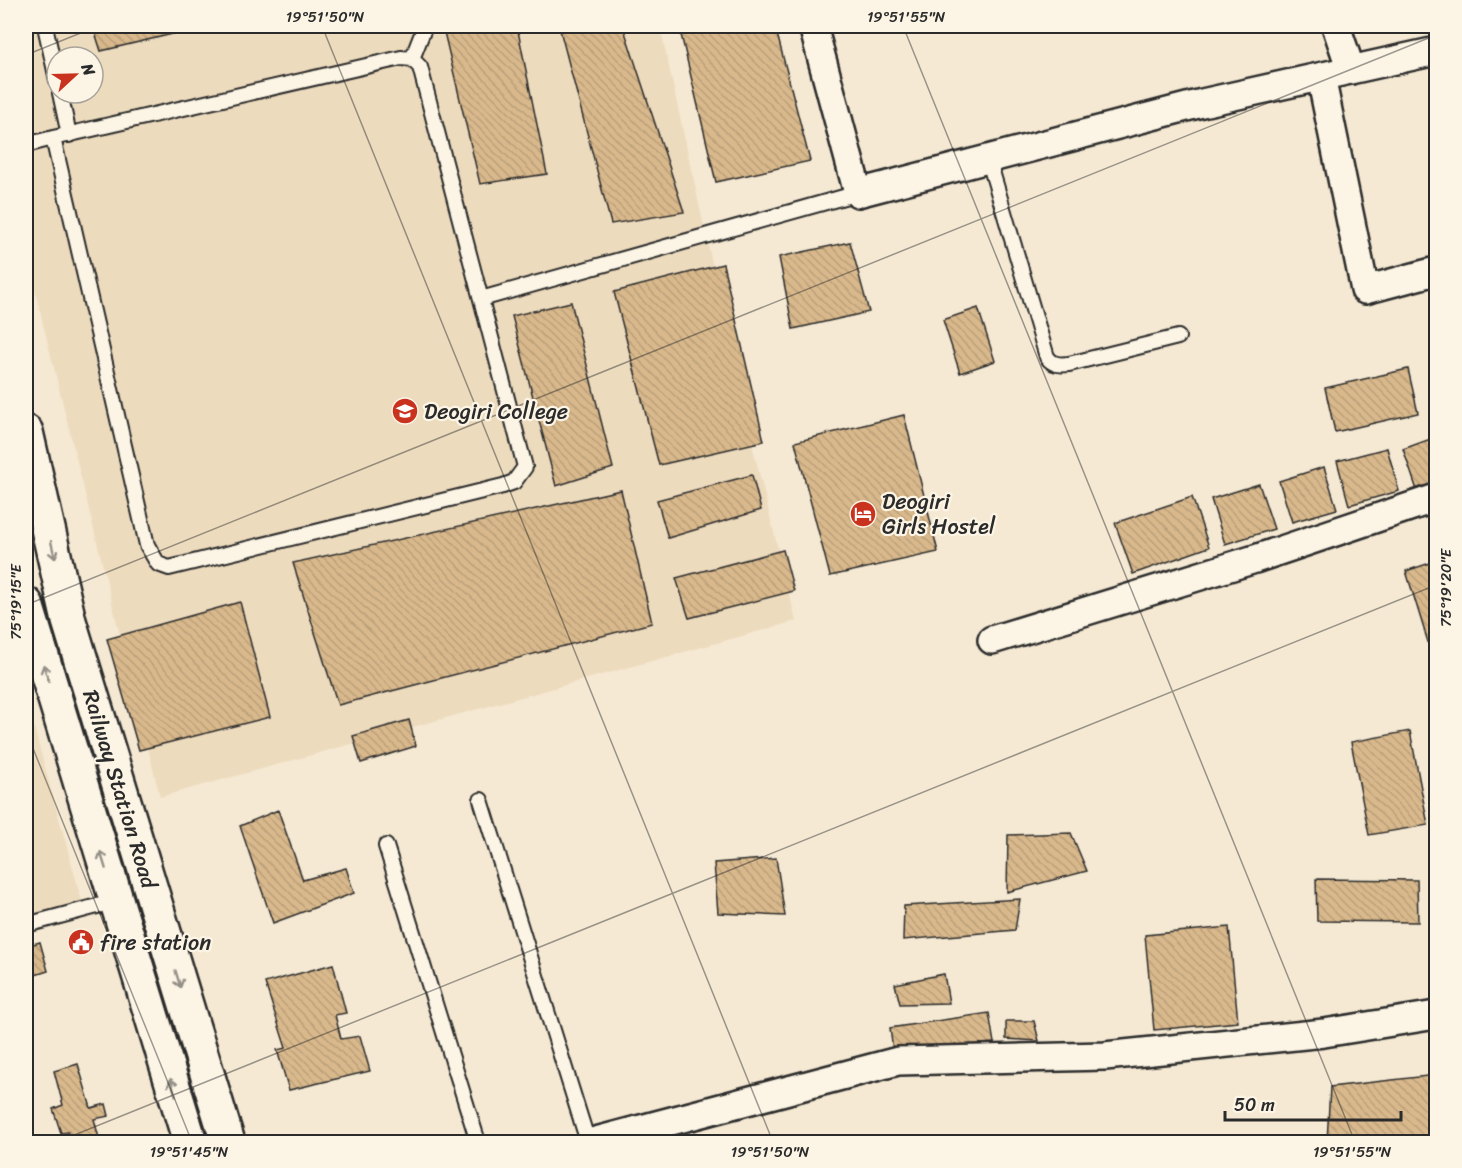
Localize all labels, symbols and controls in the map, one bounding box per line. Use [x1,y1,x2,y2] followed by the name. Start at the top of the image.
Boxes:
[286,4,365,30] text: 19°51'50"N
[867,4,946,30] text: 19°51'55"N
[45,45,105,105] north arrow
[73,58,104,81] text: N
[424,392,568,431] place label: Deogiri College
[390,396,420,426] school or university icon: Deogiri College
[882,482,996,546] place label: Deogiri Girls Hostel
[848,499,878,529] hotel icon: Deogiri Girls Hostel
[47,540,59,559] one-way arrow
[1433,547,1459,627] text: 75°19'20"E
[3,563,29,640] text: 75°19'15"E
[40,664,51,683] one-way arrow
[71,685,169,894] street label: Railway Station Road
[97,851,108,870] one-way arrow
[100,923,211,962] place label: fire station
[66,927,96,957] public building icon: fire station
[173,969,184,988] one-way arrow
[167,1078,178,1097] one-way arrow
[1225,1084,1400,1122] scale bar
[1234,1089,1275,1121] text: 50 m
[150,1139,229,1165] text: 19°51'45"N
[731,1139,810,1165] text: 19°51'50"N
[1313,1139,1392,1165] text: 19°51'55"N

